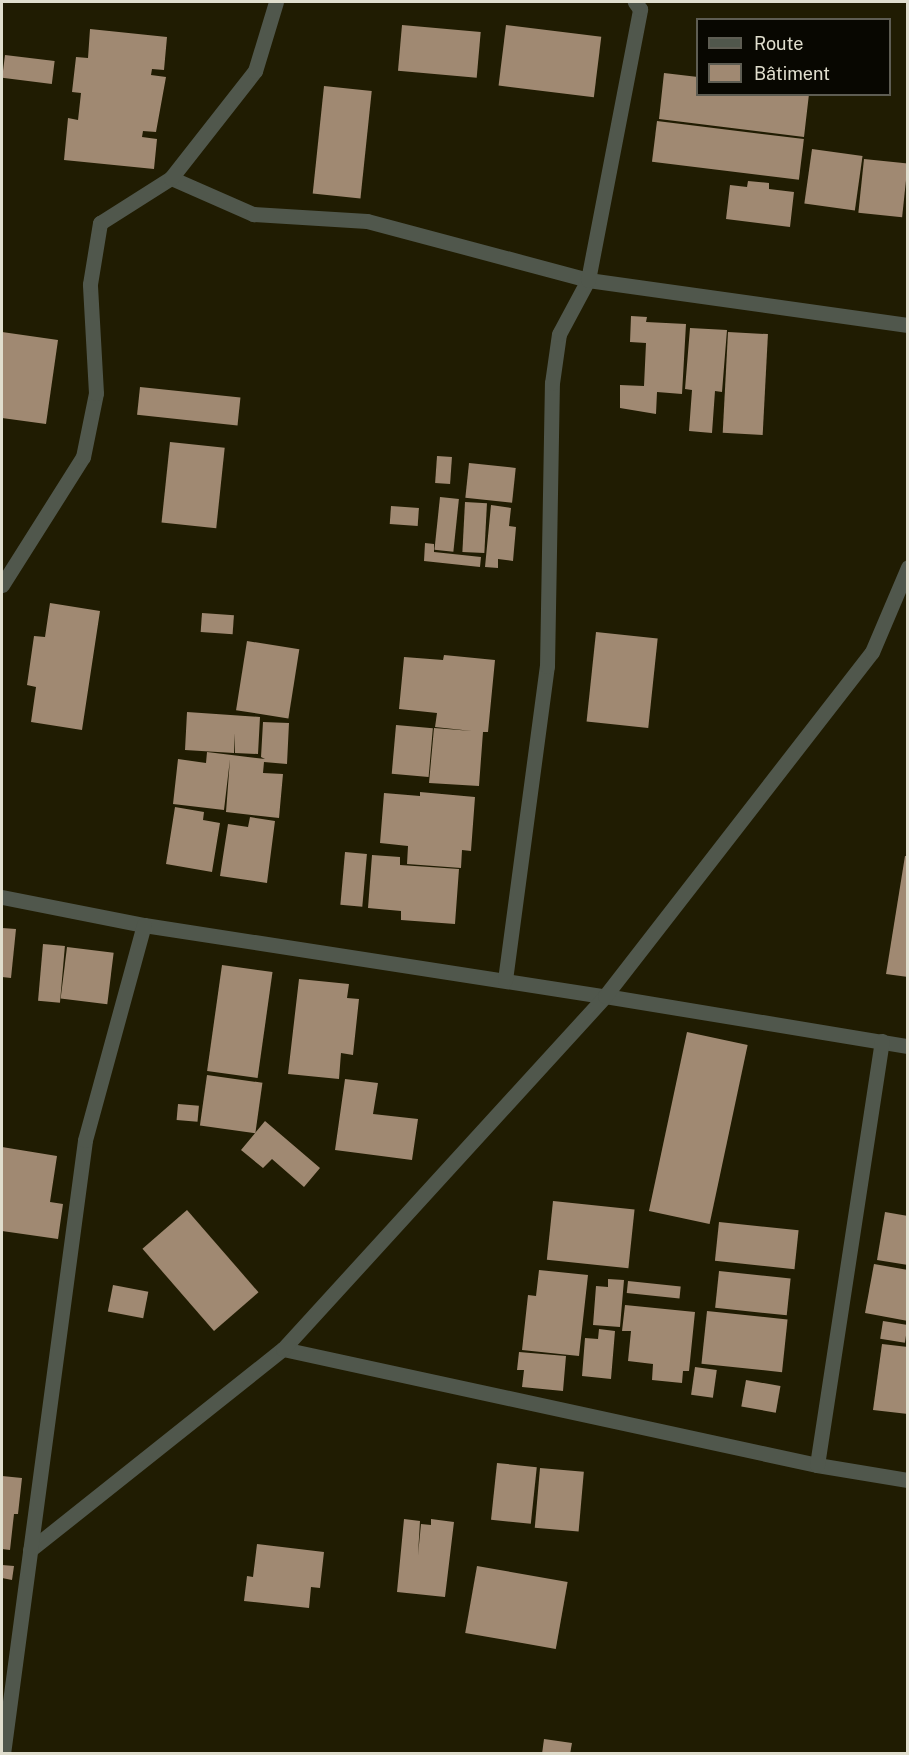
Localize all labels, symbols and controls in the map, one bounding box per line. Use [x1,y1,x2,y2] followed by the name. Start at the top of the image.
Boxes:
[696,18,891,96] legend
[754,33,803,54] text: Route
[754,63,830,84] text: Bâtiment

